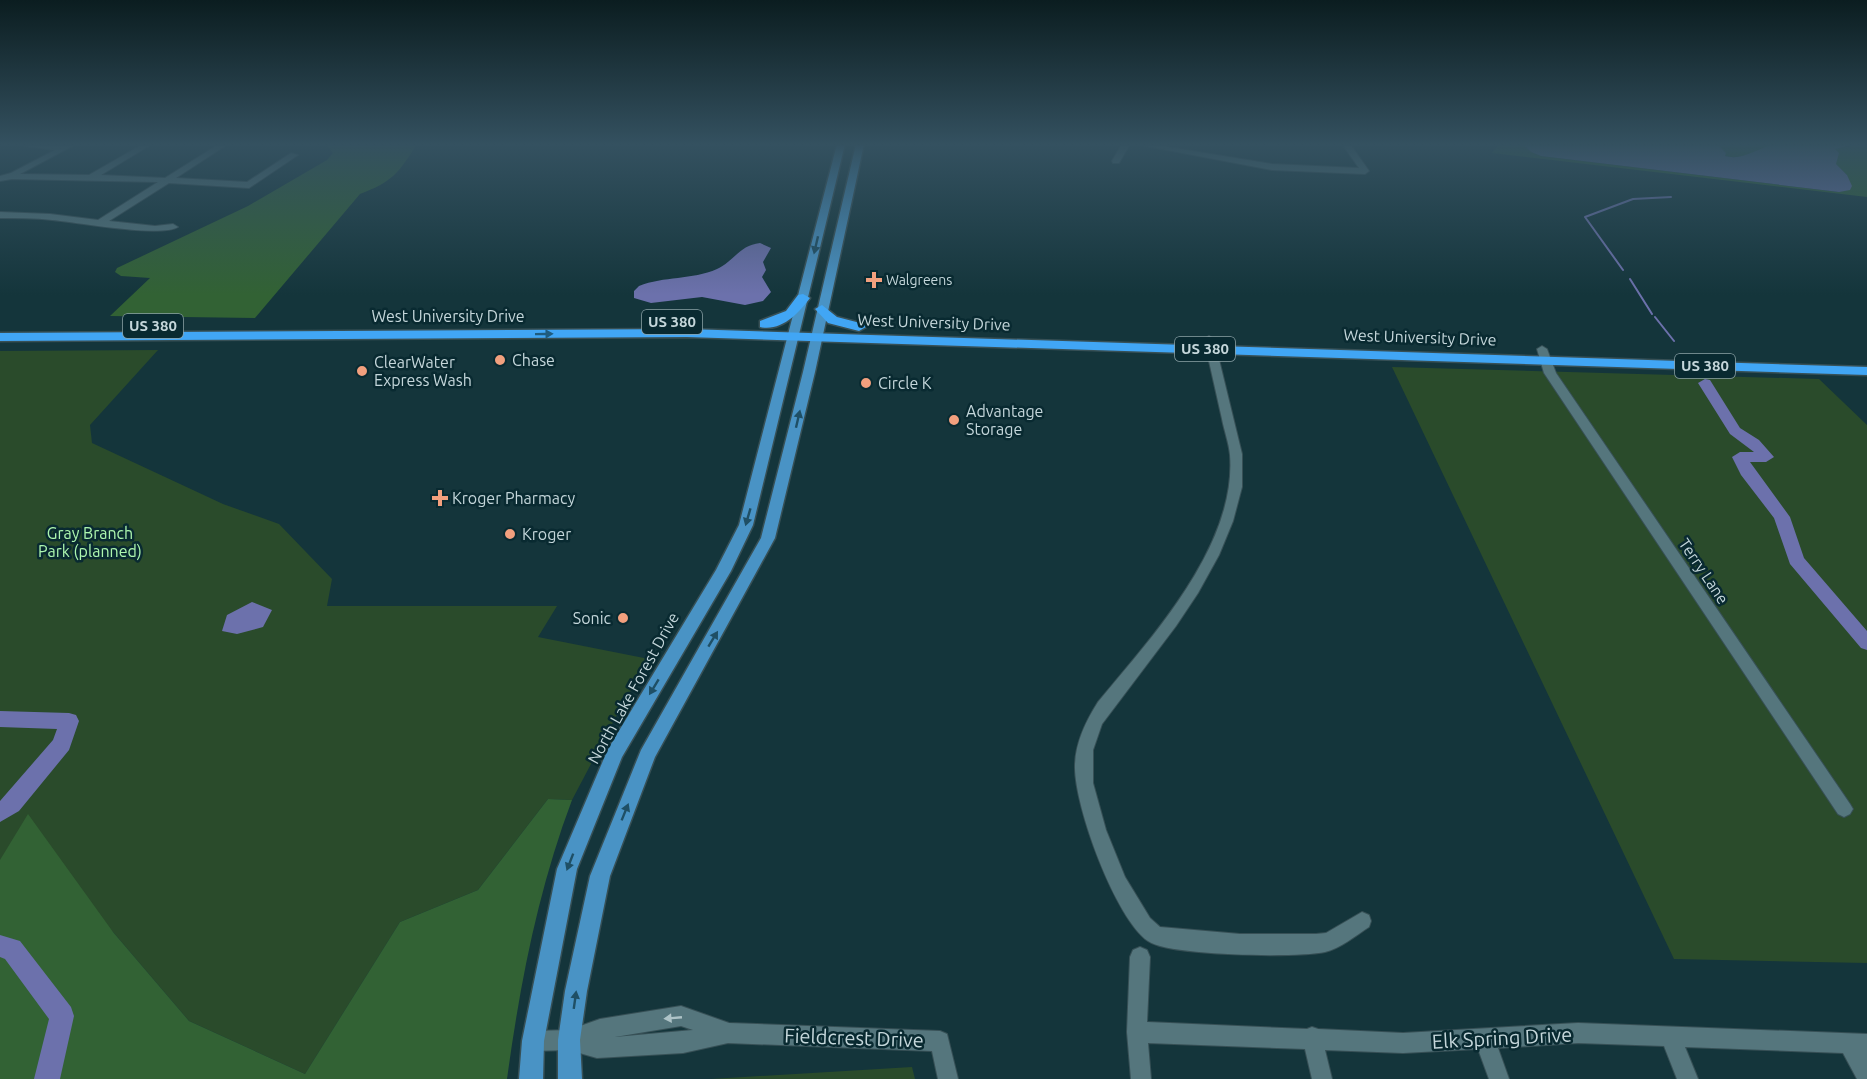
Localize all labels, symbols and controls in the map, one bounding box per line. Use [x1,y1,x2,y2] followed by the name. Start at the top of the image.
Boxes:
[811,235,820,254] one-way arrow
[886,272,952,288] place label: Walgreens
[867,273,881,287] marker: Walgreens
[371,307,525,325] street label: West University Drive
[642,310,702,334] road number: US 380
[857,310,1011,334] street label: West University Drive
[123,314,183,338] road number: US 380
[1343,325,1497,349] street label: West University Drive
[535,329,554,339] one-way arrow
[1175,337,1235,361] road number: US 380
[512,351,555,369] place label: Chase
[374,353,472,389] place label: ClearWater Express Wash
[493,353,507,367] marker: Chase
[1675,354,1735,378] road number: US 380
[355,364,369,378] marker: ClearWater Express Wash
[878,374,932,392] place label: Circle K
[859,376,873,390] marker: Circle K
[966,402,1043,438] place label: Advantage Storage
[794,410,804,429] one-way arrow
[947,413,961,427] marker: Advantage Storage
[452,489,576,507] place label: Kroger Pharmacy
[433,491,447,505] marker: Kroger Pharmacy
[743,508,752,526] one-way arrow
[38,524,142,561] park label: Gray Branch Park (planned)
[522,525,571,543] place label: Kroger
[503,527,517,541] marker: Kroger
[1676,535,1732,607] street label: Terry Lane
[573,609,612,627] place label: Sonic
[584,609,682,767] street label: North Lake Forest Drive
[616,611,630,625] marker: Sonic
[707,630,717,647] one-way arrow
[648,679,659,695] one-way arrow
[621,803,630,821] one-way arrow
[565,853,574,871] one-way arrow
[571,990,580,1009] one-way arrow
[664,1014,683,1023] one-way arrow
[1431,1022,1573,1053] street label: Elk Spring Drive
[784,1024,924,1051] street label: Fieldcrest Drive

